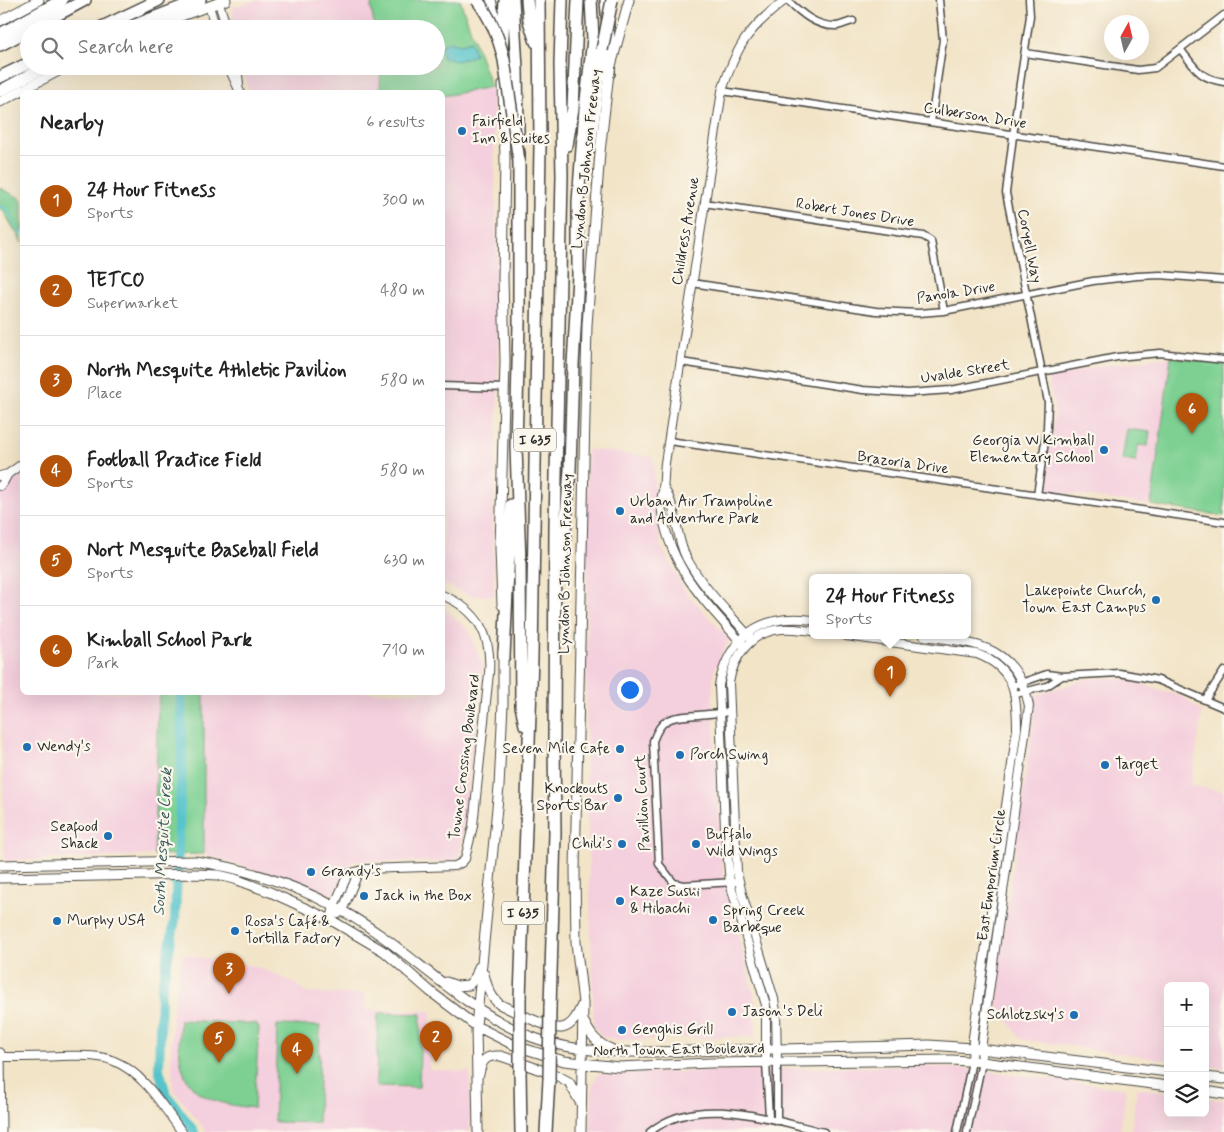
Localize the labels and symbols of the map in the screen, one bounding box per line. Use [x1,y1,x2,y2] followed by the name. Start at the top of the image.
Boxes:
[1104,15,1149,60] north arrow
[568,68,606,250] street label: Lyndon B Johnson Freeway
[922,98,1028,134] street label: Culberson Drive
[472,112,550,149] place label: Fairfield Inn & Suites
[456,125,468,137] marker: Fairfield Inn & Suites
[668,175,704,287] street label: Childress Avenue
[794,194,916,232] street label: Robert Jones Drive
[1012,207,1046,285] street label: Coryell Way
[915,277,997,309] street label: Panola Drive
[919,355,1011,389] street label: Uvalde Street
[1176,393,1208,434] pin: 6
[514,428,556,452] road number: I 635
[969,431,1094,468] place label: Georgia W Kimball Elementary School
[1098,444,1110,456] marker: Georgia W Kimball Elementary School
[856,447,950,479] street label: Brazoria Drive
[554,474,578,654] street label: Lyndon B Johnson Freeway
[630,492,773,529] place label: Urban Air Trampoline and Adventure Park
[614,505,626,517] marker: Urban Air Trampoline and Adventure Park
[1022,581,1146,618] place label: Lakepointe Church, Town East Campus
[1150,594,1162,606] marker: Lakepointe Church, Town East Campus
[874,656,906,697] pin: 1
[445,673,485,841] street label: Towne Crossing Boulevard
[617,677,643,703] your location
[37,737,91,757] place label: Wendy's
[503,739,610,759] place label: Seven Mile Cafe
[21,741,33,753] marker: Wendy's
[614,743,626,755] marker: Seven Mile Cafe
[690,745,768,765] place label: Porch Swing
[674,749,686,761] marker: Porch Swing
[630,754,656,852] street label: Pavillion Court
[1115,755,1159,776] place label: Target
[1099,759,1111,771] marker: Target
[149,767,177,916] water label: South Mesquite Creek
[536,779,608,816] place label: Knockouts Sports Bar
[612,792,624,804] marker: Knockouts Sports Bar
[973,808,1011,942] street label: East Emporium Circle
[51,817,98,854] place label: Seafood Shack
[706,825,778,863] place label: Buffalo Wild Wings
[102,830,114,842] marker: Seafood Shack
[571,834,612,854] place label: Chili's
[616,838,628,850] marker: Chili's
[690,838,702,850] marker: Buffalo Wild Wings
[321,862,381,882] place label: Grandy's
[305,866,317,878] marker: Grandy's
[630,882,700,919] place label: Kaze Sushi & Hibachi
[374,886,472,906] place label: Jack in the Box
[358,890,370,902] marker: Jack in the Box
[614,895,626,907] marker: Kaze Sushi & Hibachi
[502,901,544,924] road number: I 635
[723,901,806,938] place label: Spring Creek Barbeque
[67,911,146,931] place label: Murphy USA
[245,912,341,949] place label: Rosa's Café & Tortilla Factory
[707,914,719,926] marker: Spring Creek Barbeque
[51,915,63,927] marker: Murphy USA
[229,925,241,937] marker: Rosa's Café & Tortilla Factory
[213,953,245,994] pin: 3
[742,1002,823,1022] place label: Jason's Deli
[987,1005,1064,1025] place label: Schlotzsky's
[726,1006,738,1018] marker: Jason's Deli
[1068,1009,1080,1021] marker: Schlotzsky's
[632,1020,713,1041] place label: Genghis Grill
[420,1021,452,1062] pin: 2
[203,1022,235,1063] pin: 5
[616,1024,628,1036] marker: Genghis Grill
[281,1033,313,1074] pin: 4
[593,1039,765,1061] street label: North Town East Boulevard

